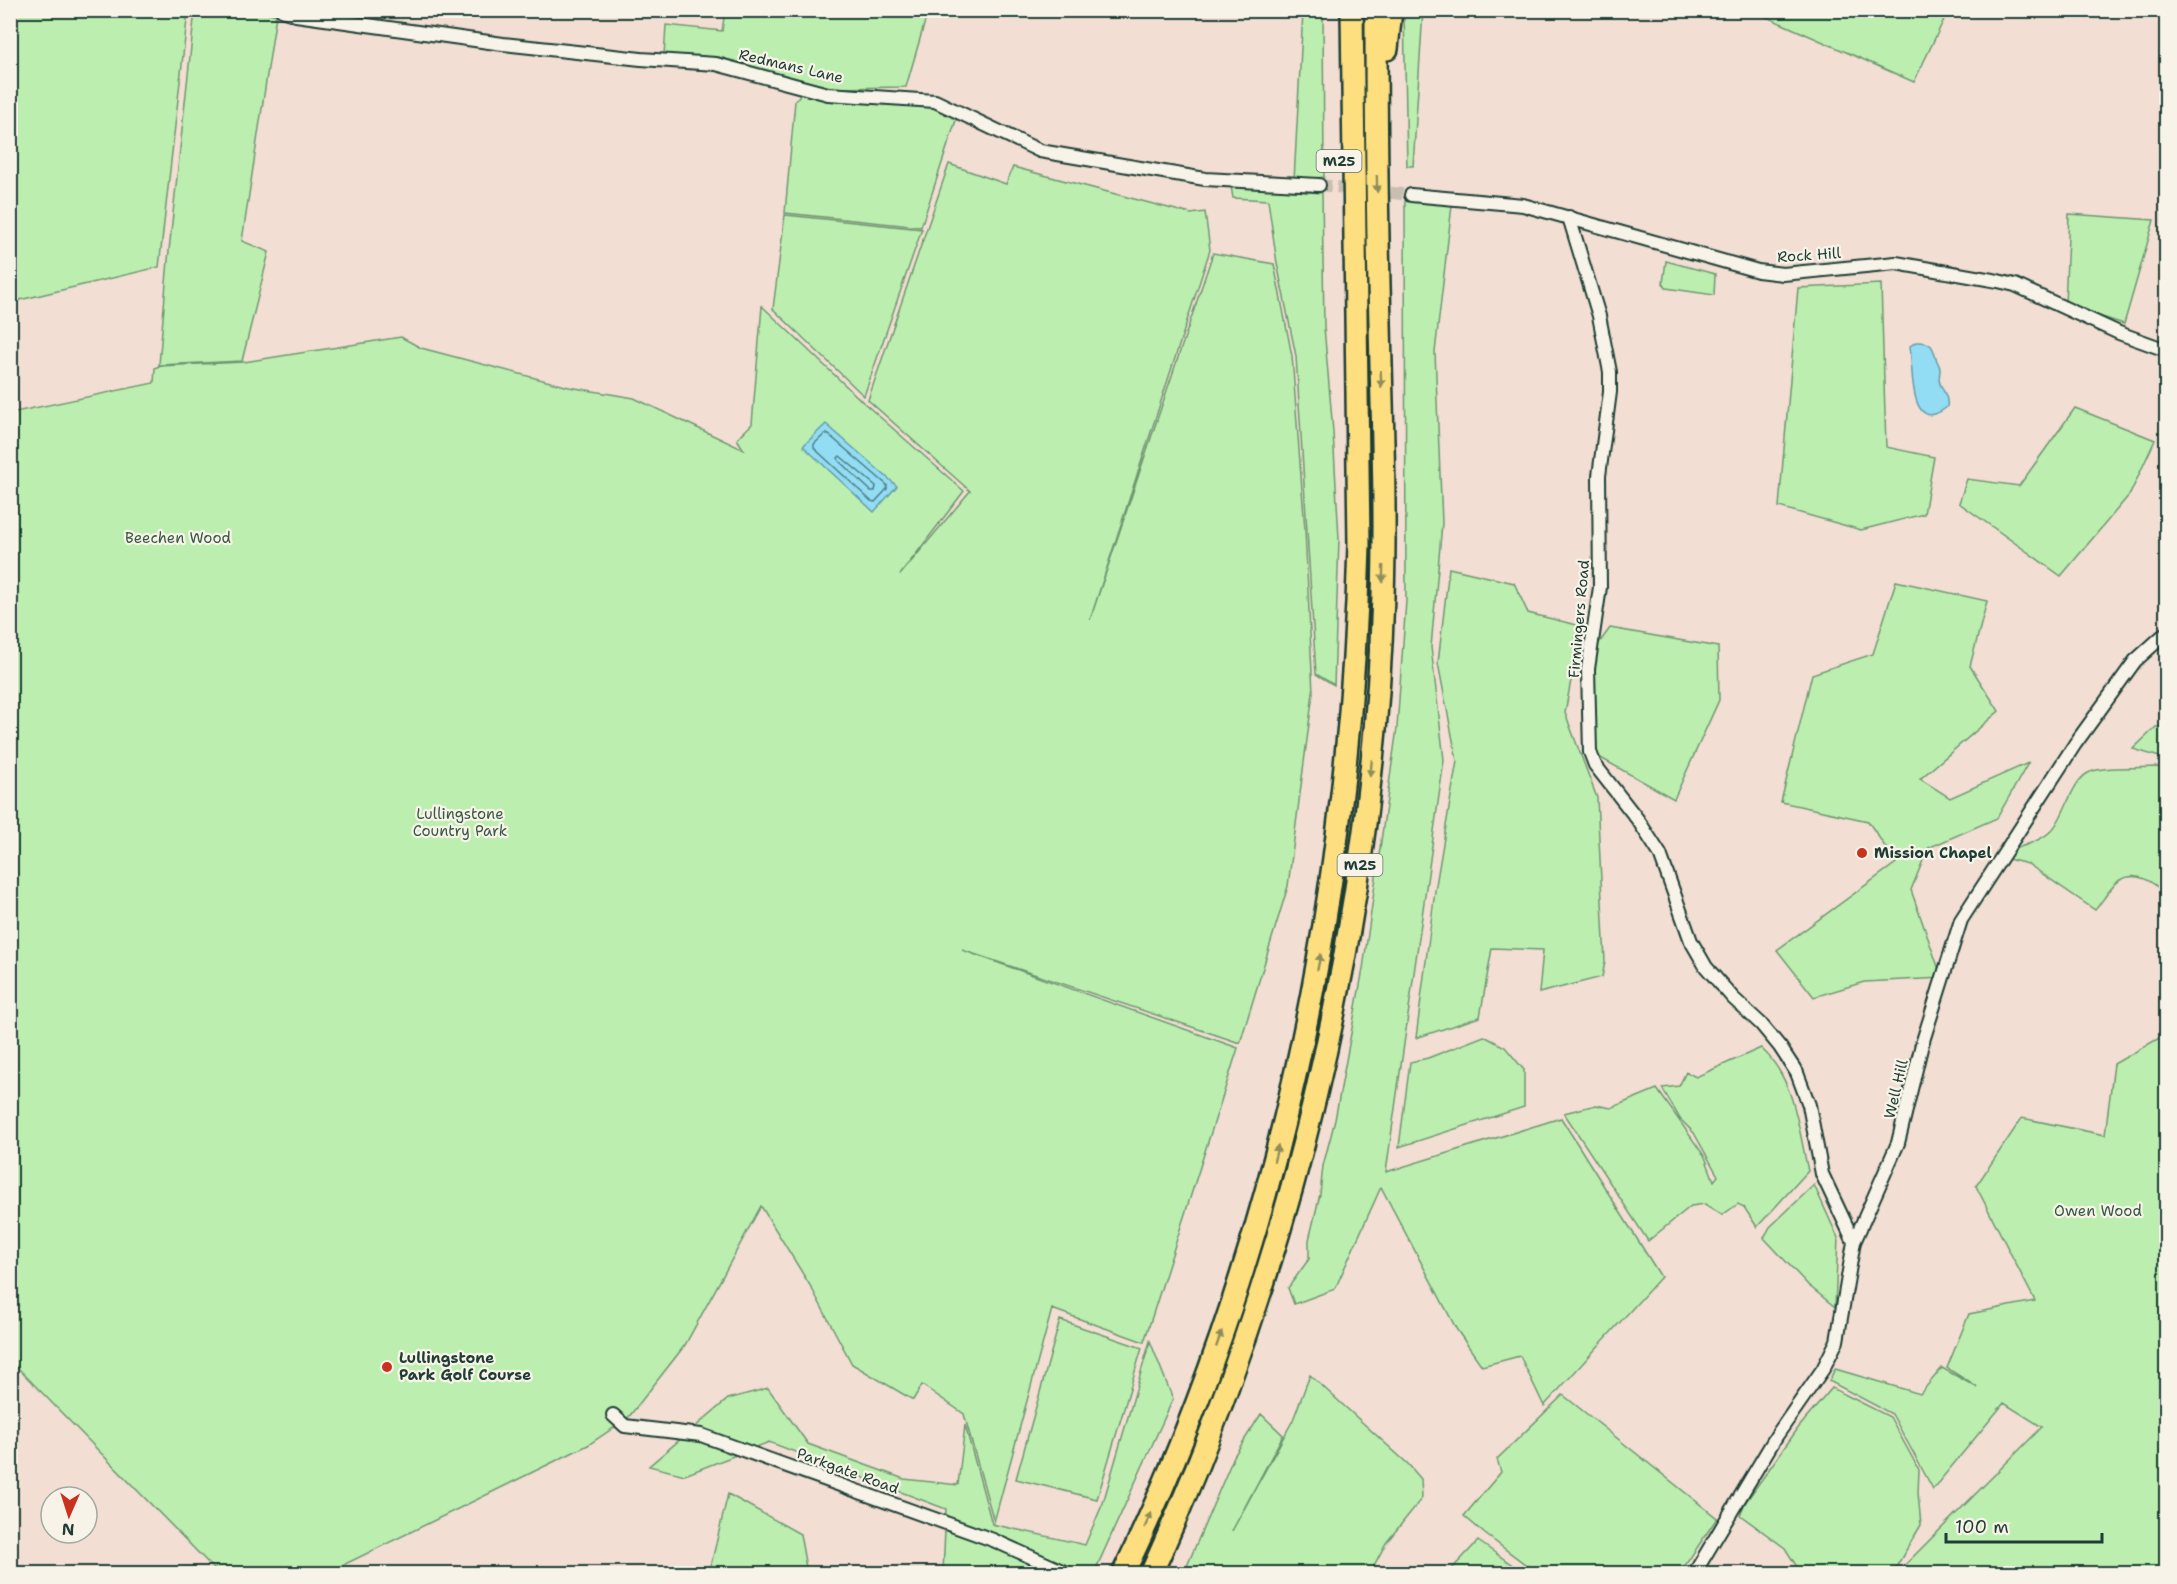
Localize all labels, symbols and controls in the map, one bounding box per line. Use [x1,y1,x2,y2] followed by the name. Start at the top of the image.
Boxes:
[737,44,845,88] street label: Redmans Lane
[1316,150,1362,172] road number: M25
[1373,174,1382,193] one-way arrow
[1776,243,1842,267] street label: Rock Hill
[1377,369,1386,388] one-way arrow
[125,528,232,548] park label: Beechen Wood
[1564,559,1594,679] street label: Firmingers Road
[1378,564,1388,583] one-way arrow
[1366,759,1376,778] one-way arrow
[413,804,507,841] park label: Lullingstone Country Park
[1874,843,1992,863] place label: Mission Chapel
[1855,846,1869,860] marker: Mission Chapel
[1338,854,1382,876] road number: M25
[1315,953,1324,972] one-way arrow
[1879,1057,1913,1121] street label: Well Hill
[1272,1143,1282,1162] one-way arrow
[2054,1201,2142,1221] park label: Owen Wood
[1215,1330,1225,1348] one-way arrow
[399,1348,531,1385] place label: Lullingstone Park Golf Course
[380,1360,394,1374] marker: Lullingstone Park Golf Course
[794,1443,902,1499] street label: Parkgate Road
[39,1485,99,1545] north arrow
[1946,1506,2102,1544] scale bar
[1143,1512,1152,1529] one-way arrow
[1955,1515,2009,1539] text: 100 m
[61,1519,75,1540] text: N

